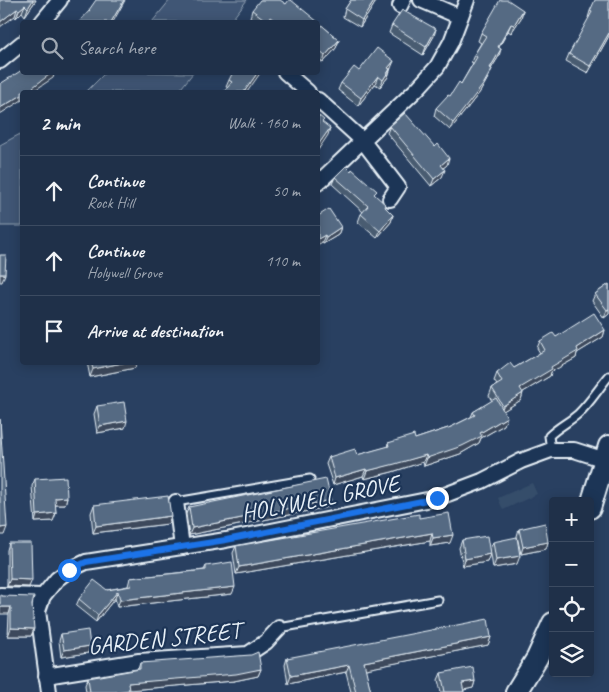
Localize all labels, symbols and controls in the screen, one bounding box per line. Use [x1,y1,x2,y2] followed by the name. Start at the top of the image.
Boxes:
[20,20,320,75] search box
[38,34,66,62] icon: search
[78,36,155,60] text: Search here
[40,110,80,136] text: 2 min
[228,113,300,133] text: Walk · 160 m
[87,169,144,193] text: Continue
[40,177,68,205] icon: ahead
[273,181,300,201] text: 50 m
[87,193,134,213] text: Rock Hill
[87,239,144,263] text: Continue
[40,247,68,275] icon: ahead
[266,251,300,271] text: 110 m
[87,263,162,283] text: Holywell Grove
[40,317,68,345] icon: arrive
[87,319,223,343] text: Arrive at destination
[238,467,405,528] street label: HOLYWELL GROVE
[426,487,449,510] route end
[549,497,594,677] map controls
[549,497,594,542] button: +
[549,542,594,587] button: −
[58,559,81,582] route start
[549,587,594,632] button: locate
[86,614,248,661] street label: GARDEN STREET
[549,632,594,677] button: layers

